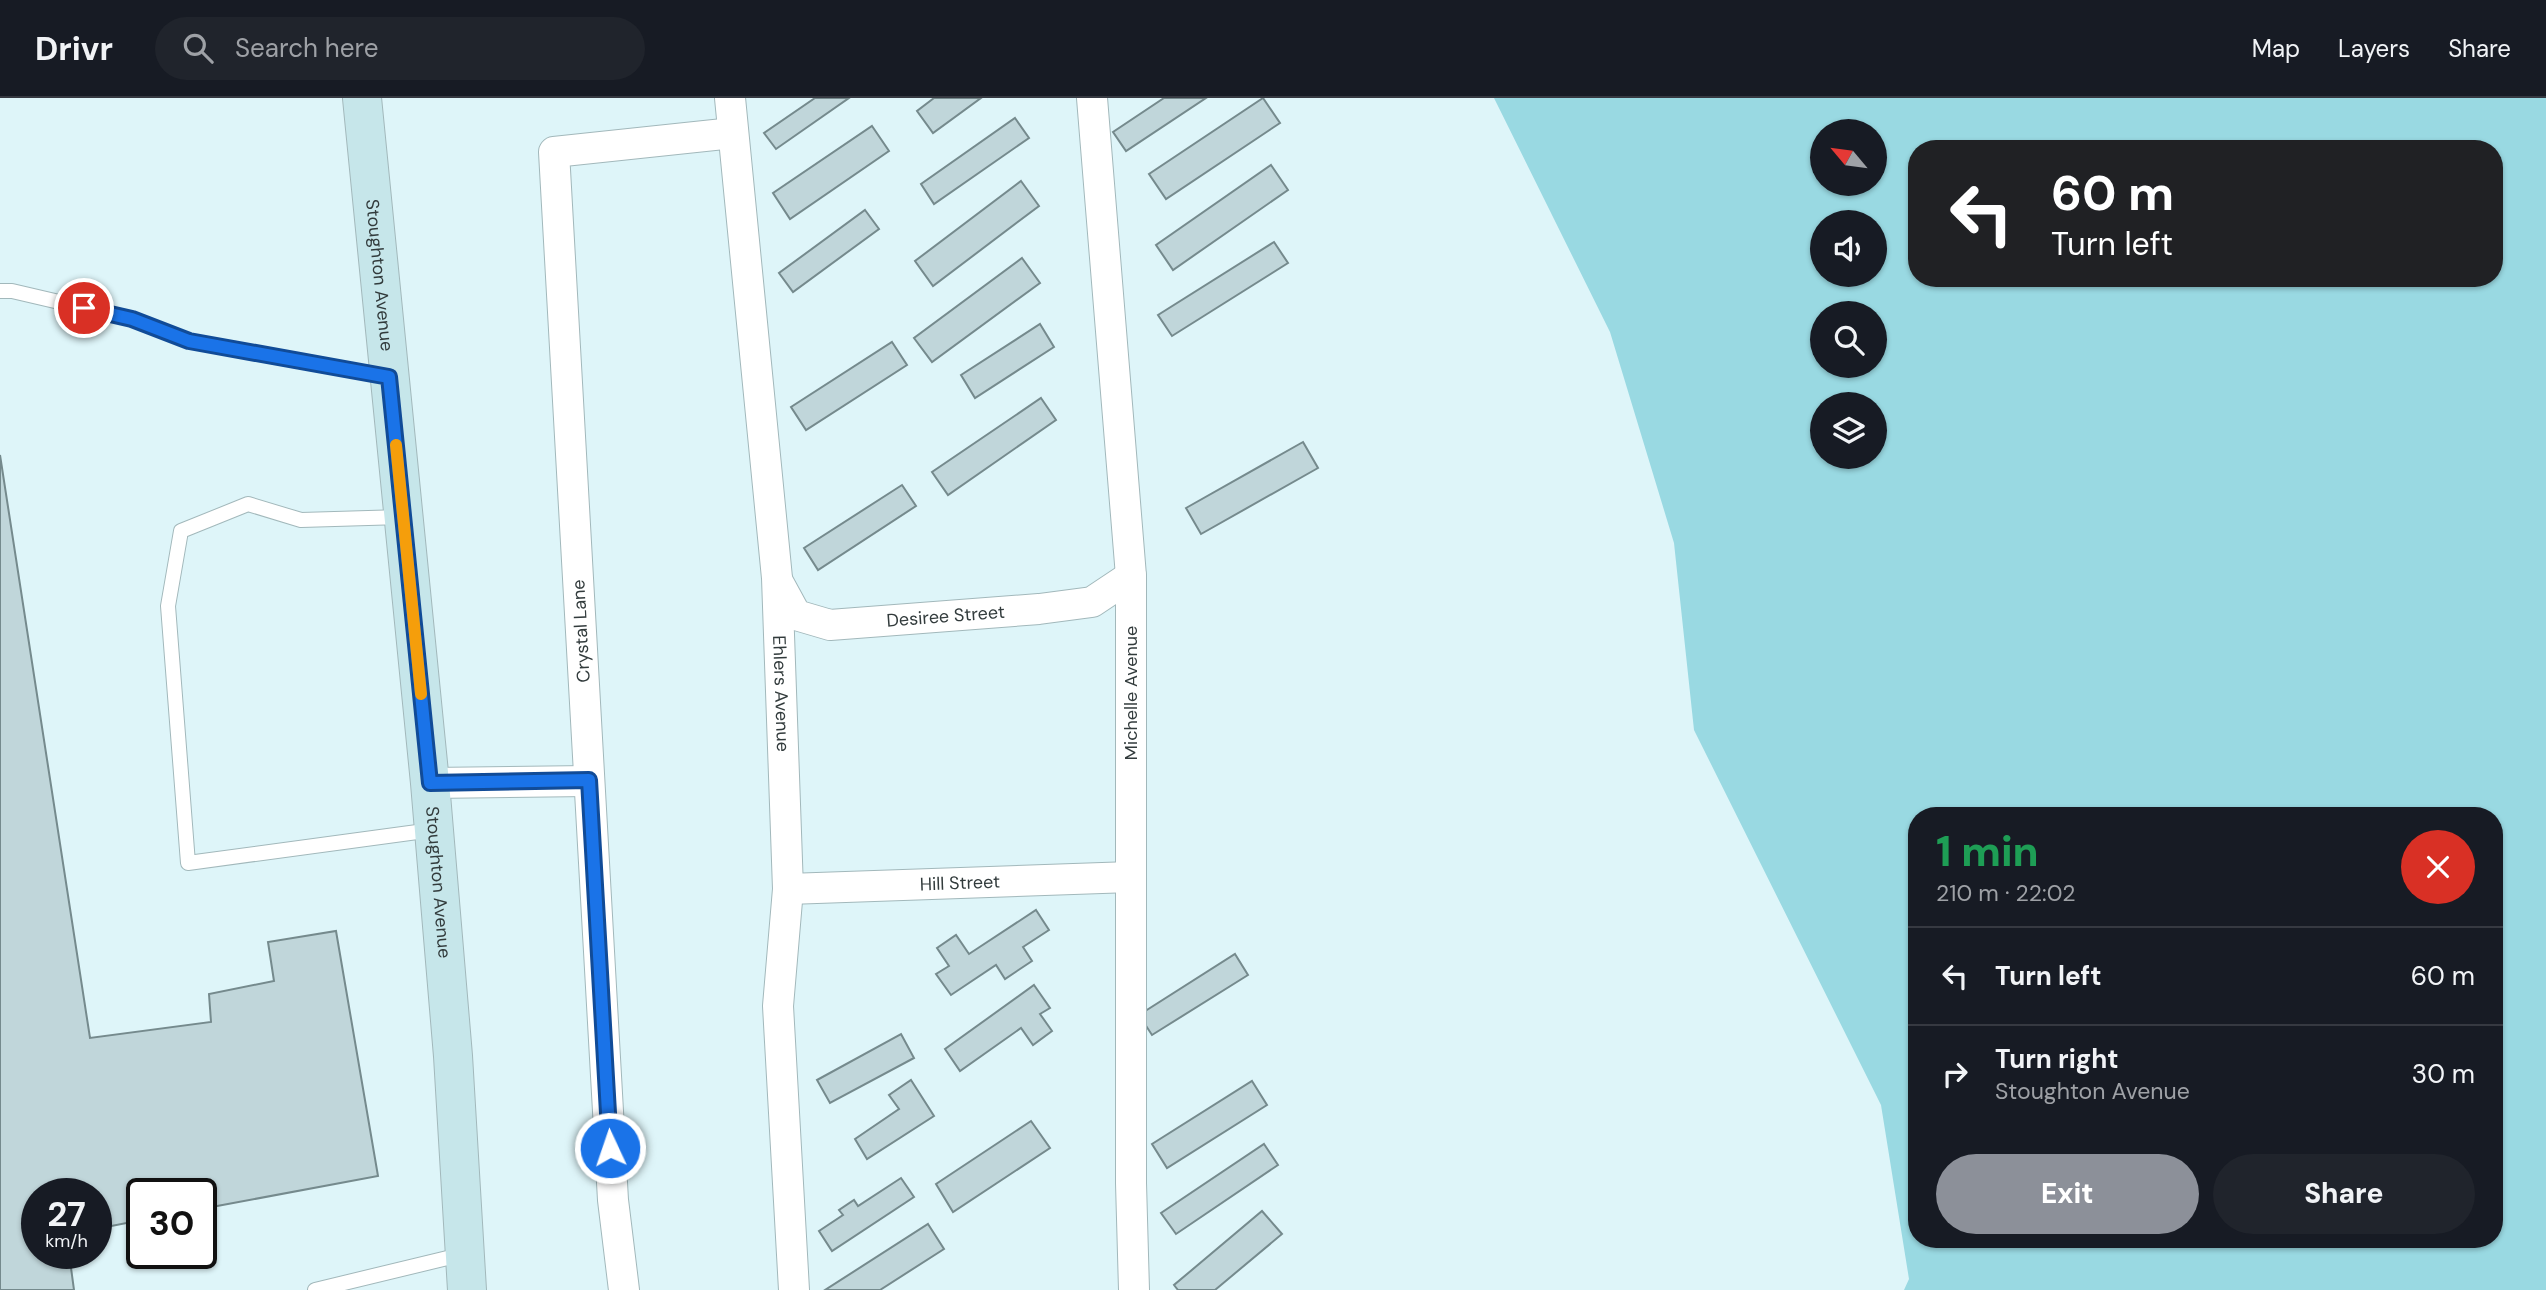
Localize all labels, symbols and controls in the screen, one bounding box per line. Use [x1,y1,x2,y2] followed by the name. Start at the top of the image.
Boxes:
[155,17,645,80] search box
[35,27,113,70] text: Drivr
[179,29,217,67] icon: search
[235,31,378,65] text: Search here
[2252,33,2300,64] text: Map
[2338,33,2410,64] text: Layers
[2448,33,2511,64] text: Share
[1810,119,1886,196] north arrow
[1810,119,1887,469] map controls
[2051,161,2174,225] text: 60 m
[1936,168,2027,259] icon: left
[360,198,399,352] street label: Stoughton Avenue
[1810,210,1887,287] button: sound
[2051,223,2173,265] text: Turn left
[54,278,114,338] pin
[65,289,103,327] icon: arrive
[1810,301,1887,378] button: search
[1810,392,1887,469] button: layers
[566,579,596,683] street label: Crystal Lane
[886,600,1006,633] street label: Desiree Street
[1119,626,1143,760] street label: Michelle Avenue
[767,635,795,752] street label: Ehlers Avenue
[420,805,457,959] street label: Stoughton Avenue
[1936,824,2039,879] text: 1 min
[2401,830,2475,904] button: close
[919,870,1001,896] street label: Hill Street
[1936,878,2075,908] text: 210 m · 22:02
[1936,957,1974,995] icon: left
[1995,959,2102,993] text: Turn left
[2411,959,2475,993] text: 60 m
[1995,1042,2119,1076] text: Turn right
[1936,1055,1974,1093] icon: right
[2412,1057,2475,1091] text: 30 m
[1995,1076,2190,1106] text: Stoughton Avenue
[573,1111,647,1185] position arrow
[1936,1154,2199,1234] button: Exit
[2213,1154,2475,1234] button: Share
[126,1178,217,1269] speed limit sign: 30
[47,1191,86,1237] text: 27
[45,1229,88,1253] text: km/h

